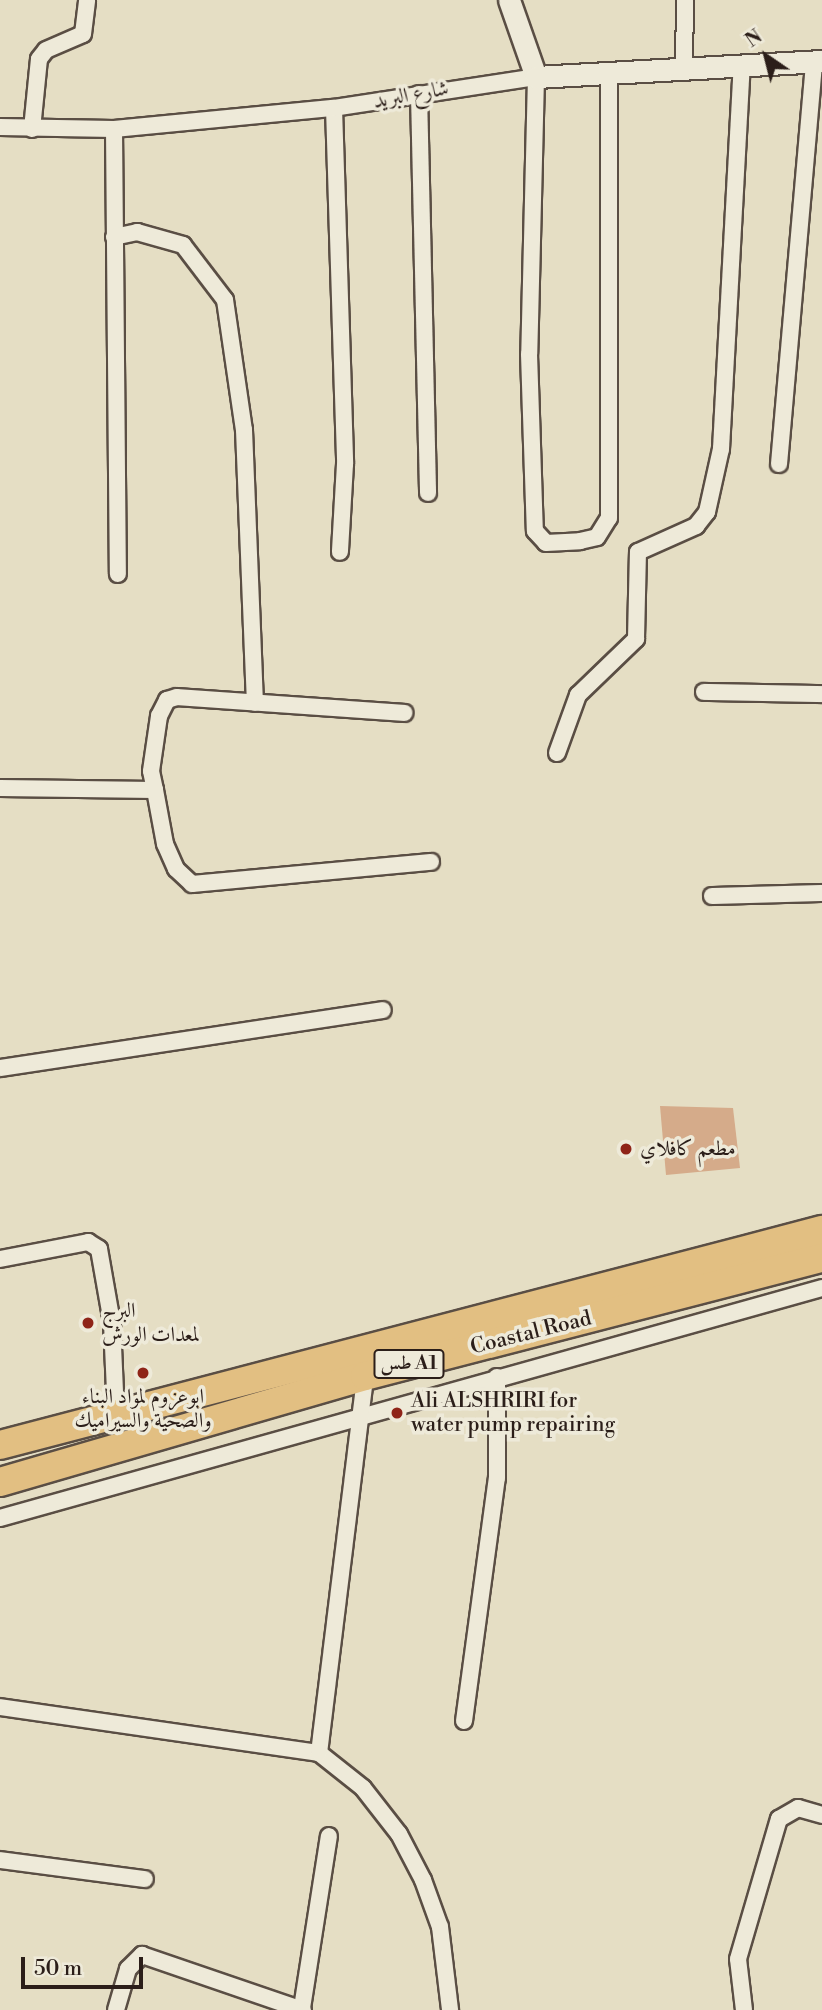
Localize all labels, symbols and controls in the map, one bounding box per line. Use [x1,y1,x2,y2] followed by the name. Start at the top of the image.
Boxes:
[731,21,801,91] north arrow
[741,25,767,53] text: N
[371,76,451,114] street label: شارع البريد
[640,1136,736,1162] place label: مطعم كافلاي
[618,1141,634,1157] marker: مطعم كافلاي
[102,1298,200,1348] place label: البرج لمعدات الورش
[468,1306,594,1360] street label: Coastal Road
[80,1315,96,1331] marker: البرج لمعدات الورش
[372,1348,446,1380] road number: طس A1
[135,1365,151,1381] marker: ابوعزوم لمواد البناء والصحية والسيراميك
[74,1384,212,1434] place label: ابوعزوم لمواد البناء والصحية والسيراميك
[411,1388,615,1438] place label: Ali ALSHRIRI for water pump repairing
[389,1405,405,1421] marker: Ali ALSHRIRI for water pump repairing
[24,1944,147,1988] scale bar
[34,1956,82,1982] text: 50 m

